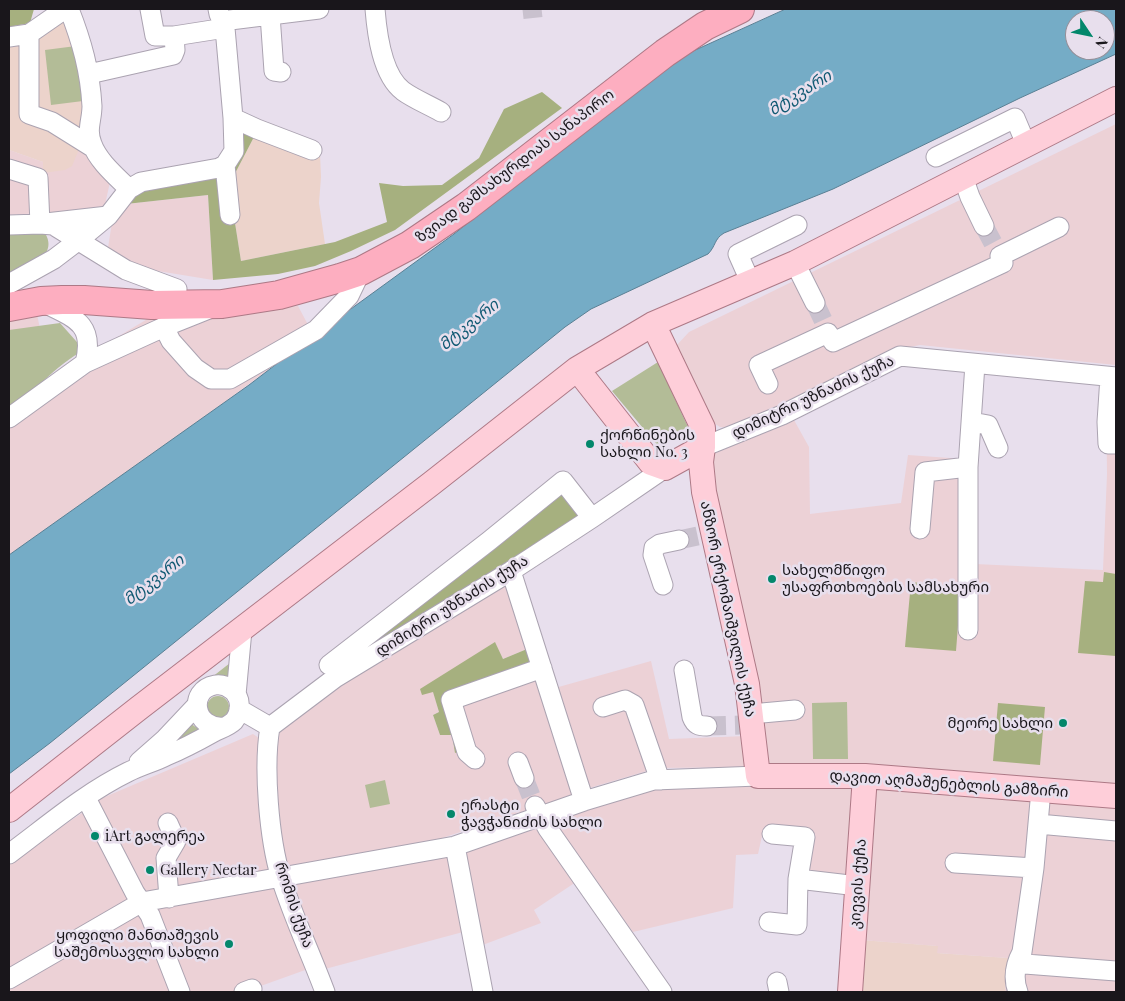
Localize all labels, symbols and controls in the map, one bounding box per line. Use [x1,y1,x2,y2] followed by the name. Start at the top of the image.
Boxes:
[1065,10,1115,60] north arrow
[1091,34,1113,53] text: N
[765,66,835,120] water label: მტკვარი
[412,86,618,246] street label: ზვიად გამსახურდიას სანაპირო
[436,295,502,355] water label: მტკვარი
[729,352,897,442] street label: დიმიტრი უზნაძის ქუჩა
[600,426,695,461] place label: ქორწინების სახლი No. 3
[584,438,596,450] marker: ქორწინების სახლი No. 3
[696,499,760,719] street label: ანზორ ერქომაიშვილის ქუჩა
[120,551,188,609] water label: მტკვარი
[372,552,532,660] street label: დიმიტრი უზნაძის ქუჩა
[782,561,989,596] place label: სახელმწიფო უსაფრთხოების სამსახური
[766,573,778,585] marker: სახელმწიფო უსაფრთხოების სამსახური
[948,714,1053,732] place label: მეორე სახლი
[1057,717,1069,729] marker: მეორე სახლი
[829,767,1069,801] street label: დავით აღმაშენებლის გამზირი
[461,796,602,831] place label: ერასტი ჭავჭანიძის სახლი
[445,808,457,820] marker: ერასტი ჭავჭანიძის სახლი
[105,827,205,845] place label: iArt გალერეა
[89,830,101,842] marker: iArt გალერეა
[846,838,870,930] street label: კიევის ქუჩა
[271,860,317,950] street label: რომის ქუჩა
[160,861,257,879] place label: Gallery Nectar
[144,864,156,876] marker: Gallery Nectar
[54,926,219,961] place label: ყოფილი მანთაშევის საშემოსავლო სახლი
[223,938,235,950] marker: ყოფილი მანთაშევის საშემოსავლო სახლი

